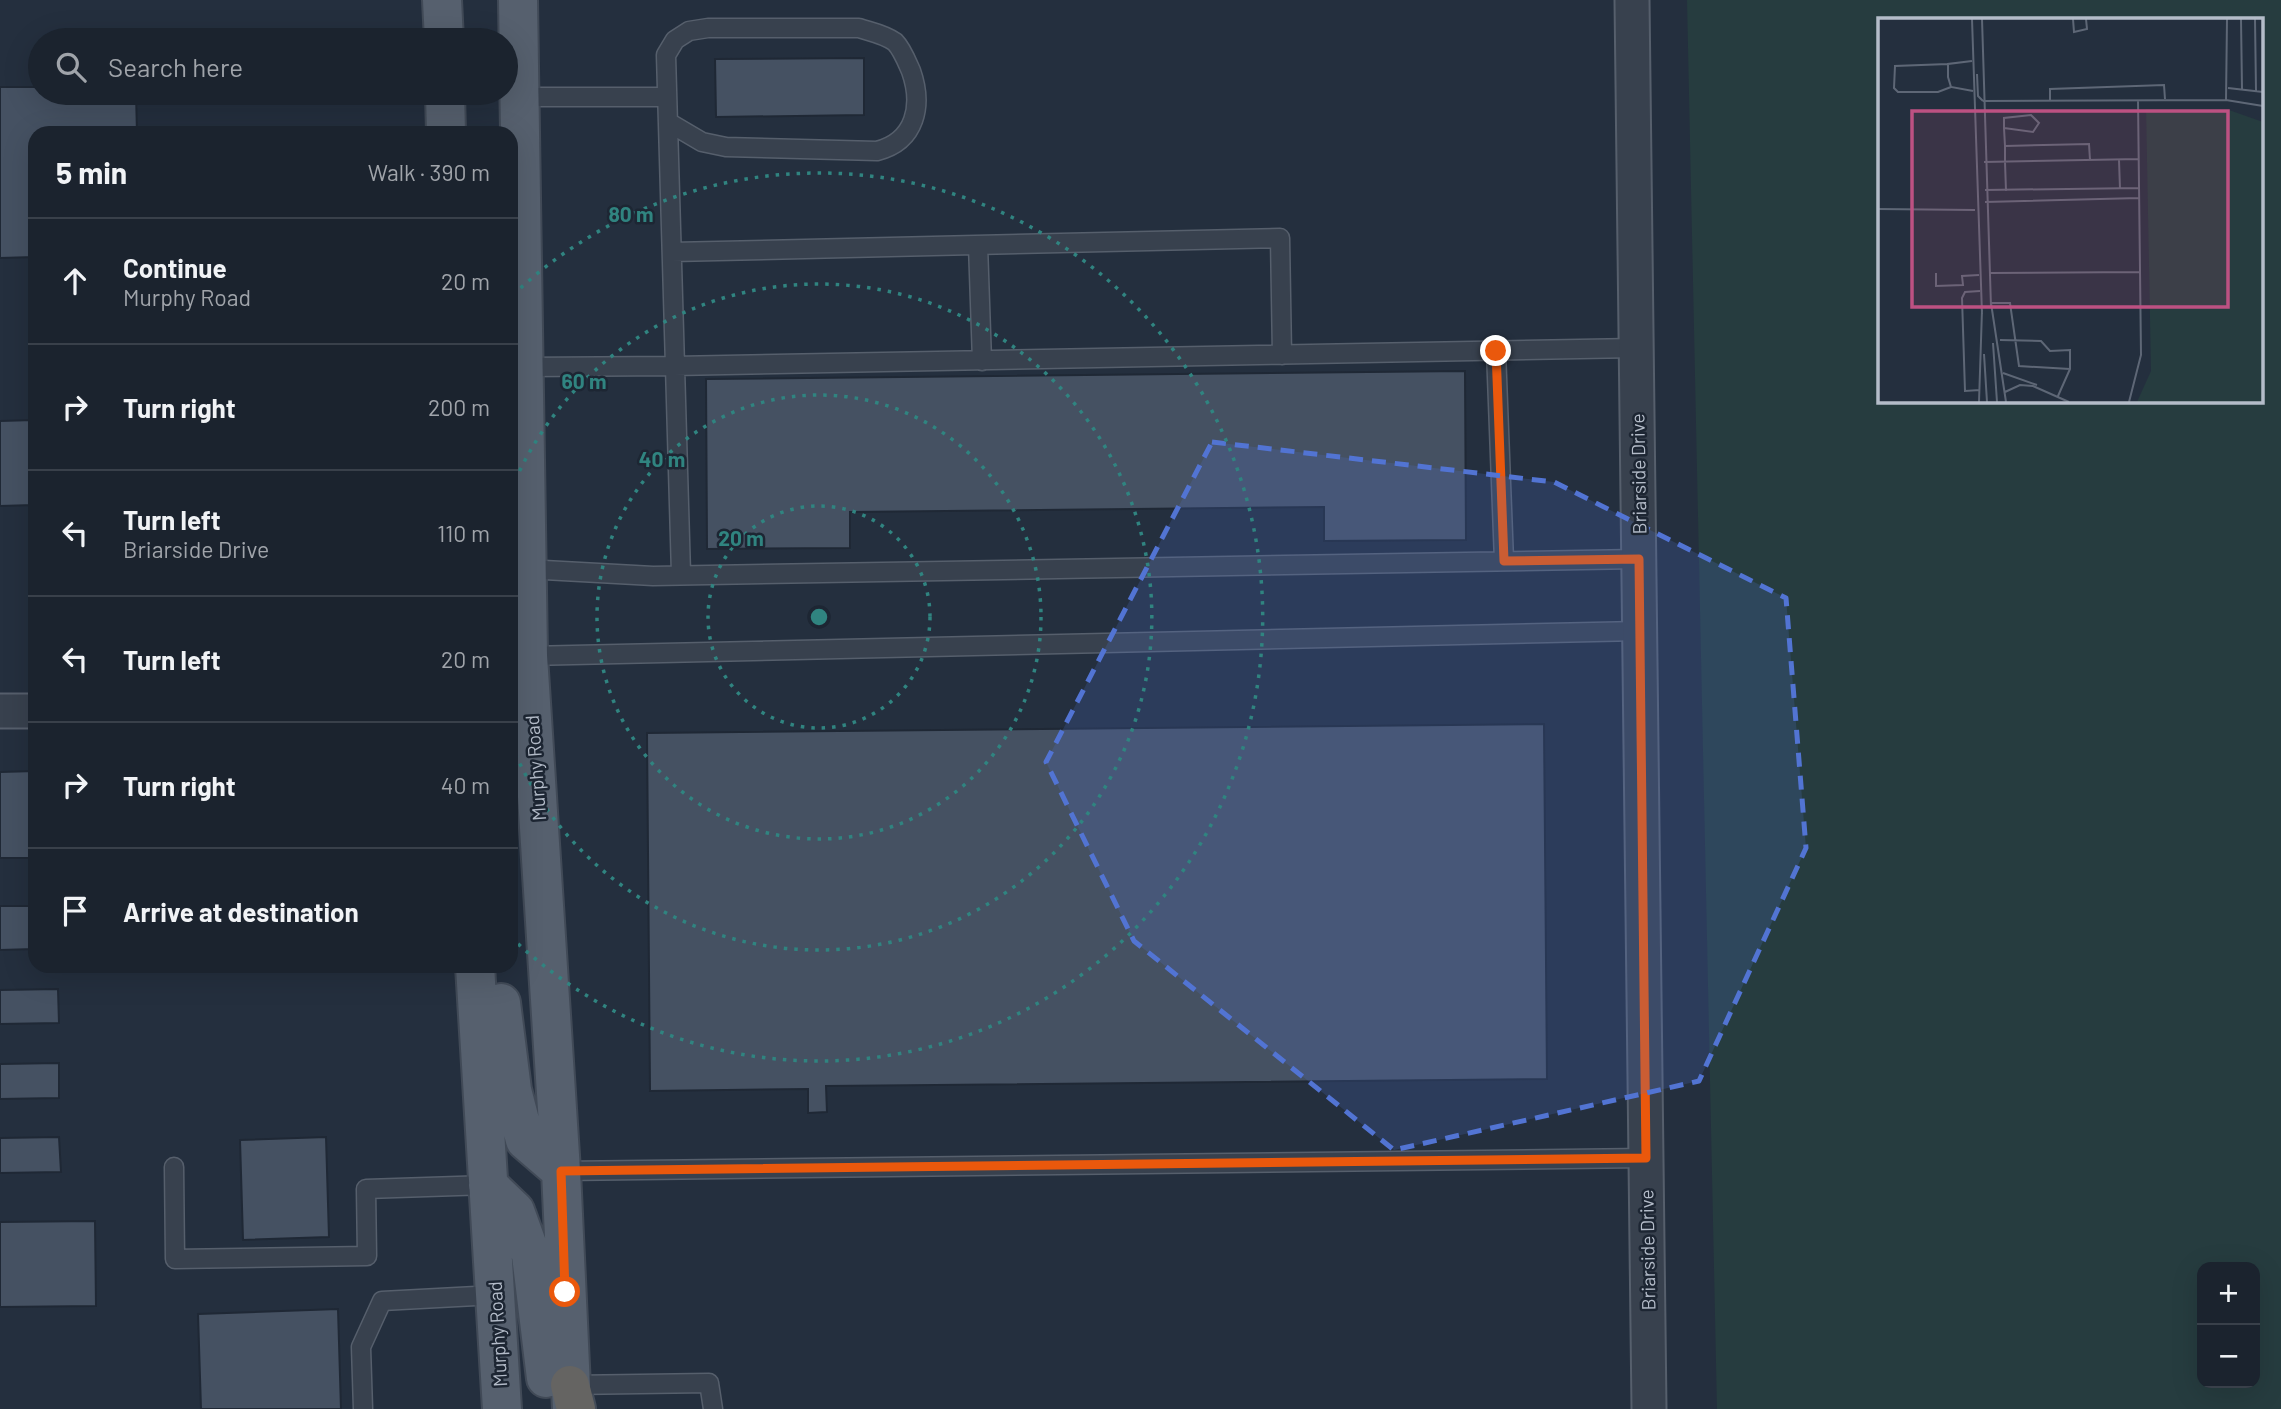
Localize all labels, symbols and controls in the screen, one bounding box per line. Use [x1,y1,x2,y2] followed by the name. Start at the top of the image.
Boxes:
[1878,18,2264,402] inset map
[28,28,518,105] search box
[52,48,90,86] icon: search
[108,51,243,82] text: Search here
[56,154,127,190] text: 5 min
[368,158,490,186] text: Walk · 390 m
[608,201,654,226] text: 80 m
[123,252,227,283] text: Continue
[56,262,94,300] icon: ahead
[441,267,490,295] text: 20 m
[123,283,251,311] text: Murphy Road
[1480,335,1511,366] route end
[562,368,606,393] text: 60 m
[56,388,94,426] icon: right
[123,392,236,423] text: Turn right
[428,393,490,421] text: 200 m
[1625,413,1651,535] street label: Briarside Drive
[639,446,685,471] text: 40 m
[123,504,221,535] text: Turn left
[56,514,94,552] icon: left
[437,519,490,547] text: 110 m
[718,525,764,550] text: 20 m
[123,535,269,563] text: Briarside Drive
[807,605,831,629] centre of rings
[56,640,94,678] icon: left
[123,644,221,675] text: Turn left
[441,645,490,673] text: 20 m
[520,714,550,822] street label: Murphy Road
[56,766,94,804] icon: right
[123,770,236,801] text: Turn right
[441,771,490,799] text: 40 m
[56,892,94,930] icon: arrive
[123,896,359,927] text: Arrive at destination
[1634,1189,1660,1311] street label: Briarside Drive
[2197,1262,2260,1388] map controls
[2197,1262,2260,1325] button: +
[549,1276,580,1307] route start
[483,1281,511,1387] street label: Murphy Road
[2197,1325,2260,1388] button: −

